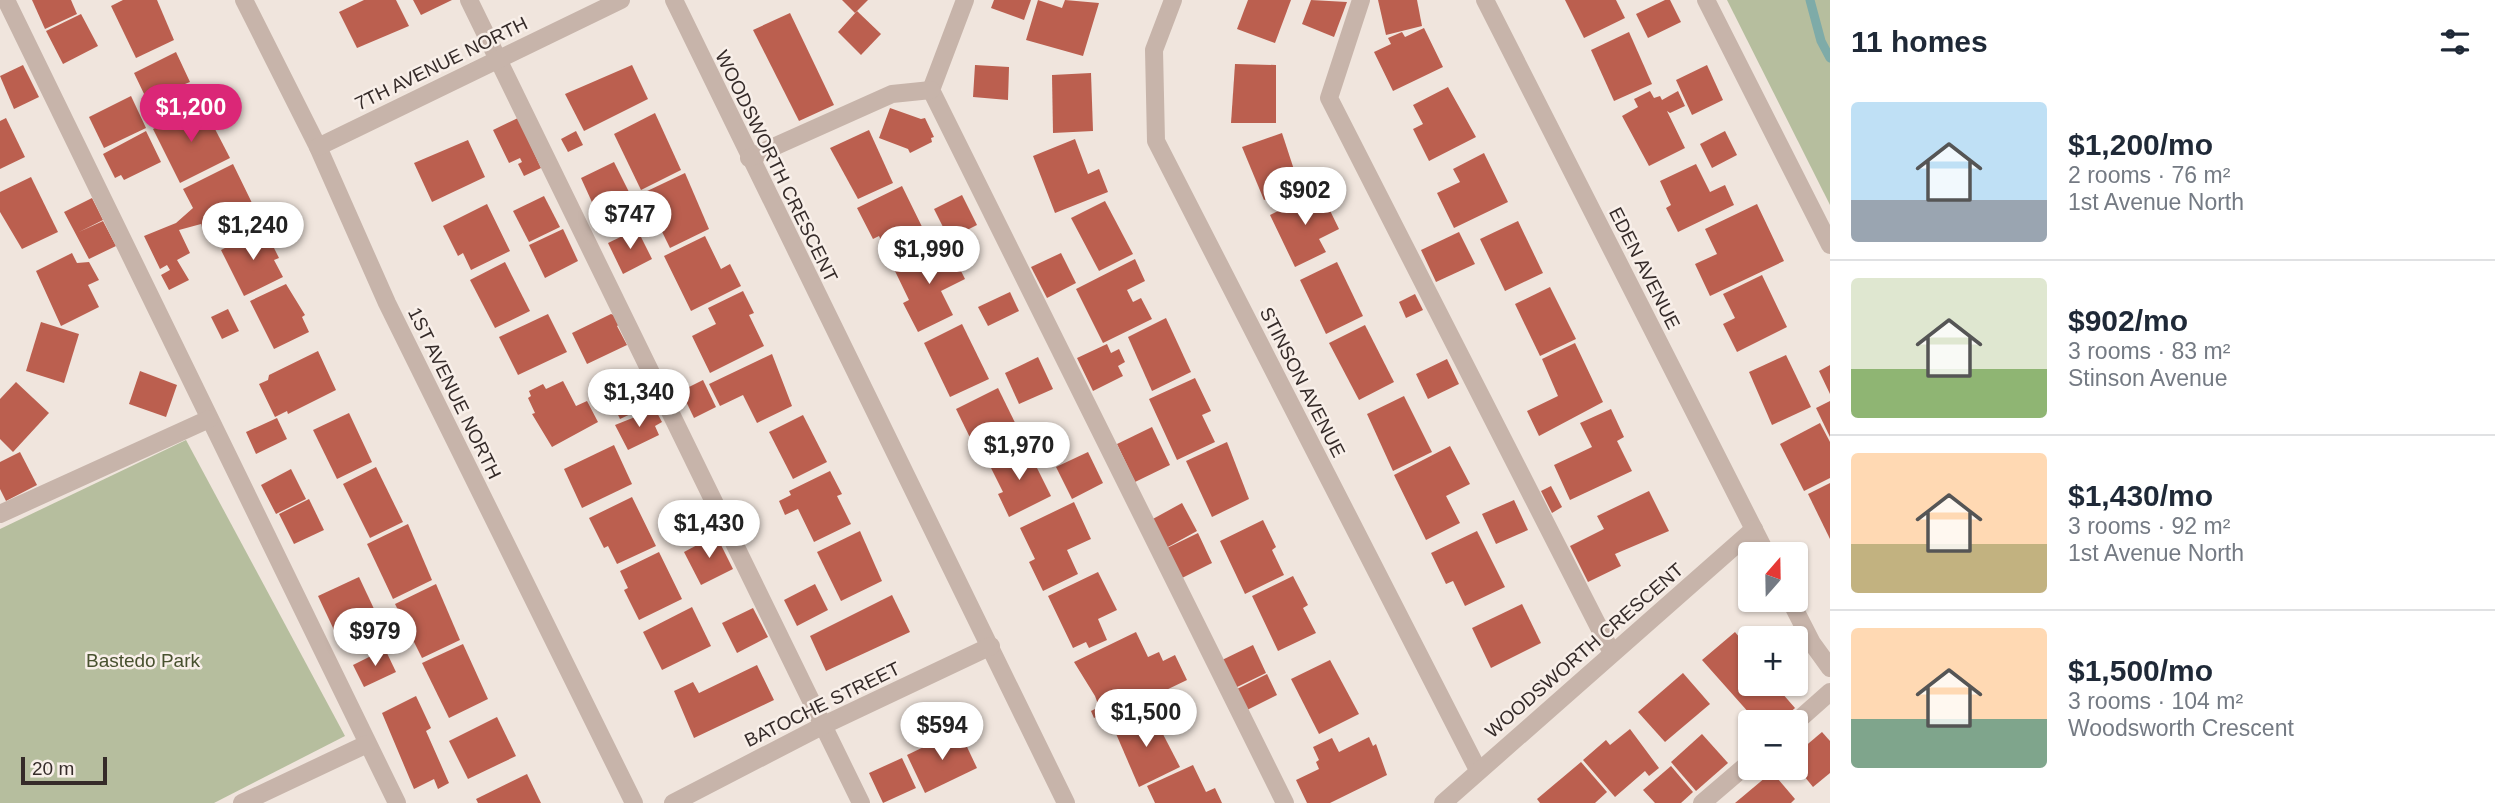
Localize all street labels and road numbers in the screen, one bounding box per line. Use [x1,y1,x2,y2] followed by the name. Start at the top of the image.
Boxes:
[352,13,531,114] street label: 7TH AVENUE NORTH
[711,47,842,286] street label: WOODSWORTH CRESCENT
[1605,204,1684,333] street label: EDEN AVENUE
[404,304,505,482] street label: 1ST AVENUE NORTH
[1256,304,1349,461] street label: STINSON AVENUE
[1481,559,1688,742] street label: WOODSWORTH CRESCENT
[741,658,904,751] street label: BATOCHE STREET

